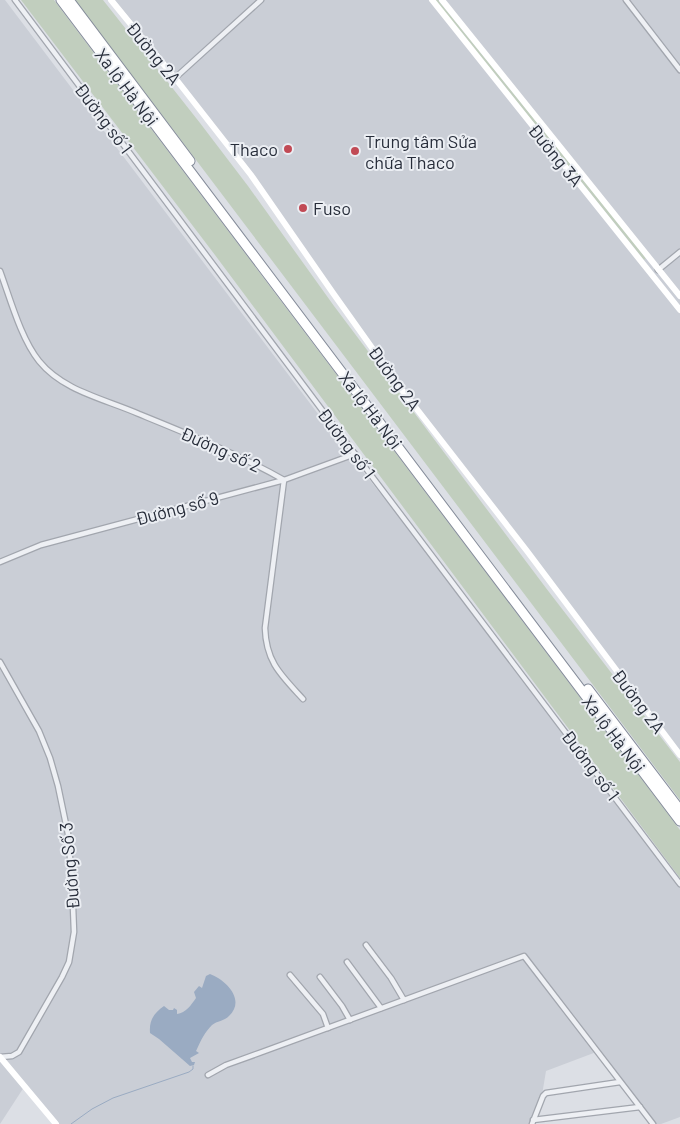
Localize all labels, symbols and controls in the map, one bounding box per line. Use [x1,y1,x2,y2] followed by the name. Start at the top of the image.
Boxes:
[122,17,186,89] street label: Đường 2A
[91,44,163,130] street label: Xa lộ Hà Nội
[70,78,138,158] street label: Đường số 1
[524,119,588,191] street label: Đường 3A
[365,130,477,173] place label: Trung tâm Sửa chữa Thaco
[230,138,278,160] place label: Thaco
[282,143,294,155] marker: Thaco
[349,145,361,157] marker: Trung tâm Sửa chữa Thaco
[313,197,351,219] place label: Fuso
[297,202,309,214] marker: Fuso
[364,341,426,415] street label: Đường 2A
[335,367,407,453] street label: Xa lộ Hà Nội
[313,403,381,483] street label: Đường số 1
[177,421,265,477] street label: Đường số 2
[133,486,221,530] street label: Đường số 9
[608,664,670,738] street label: Đường 2A
[578,691,650,777] street label: Xa lộ Hà Nội
[557,725,625,805] street label: Đường số 1
[54,822,84,910] street label: Đường Số 3

